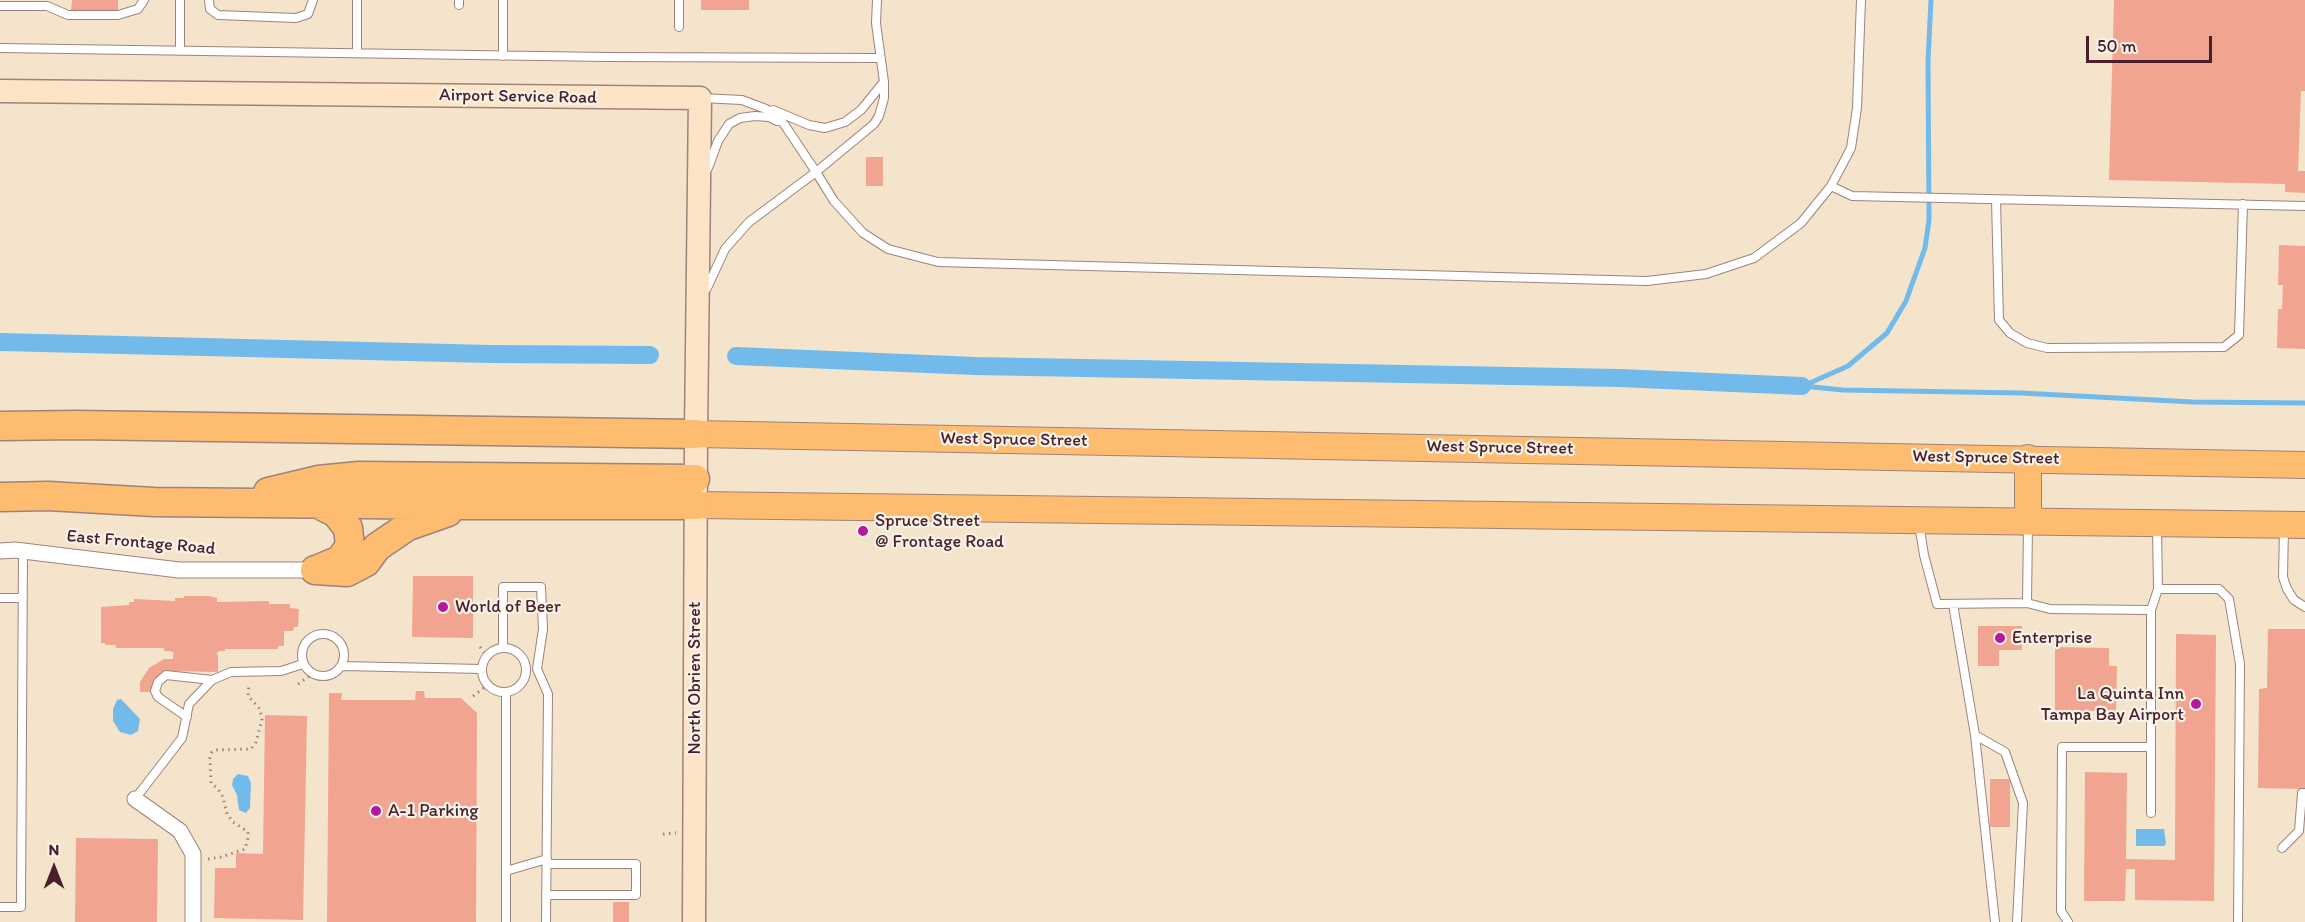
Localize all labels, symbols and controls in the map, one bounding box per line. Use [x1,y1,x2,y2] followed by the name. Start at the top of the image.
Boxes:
[2089,24,2215,62] scale bar
[2097,35,2137,57] text: 50 m
[439,85,597,109] street label: Airport Service Road
[940,428,1088,452] street label: West Spruce Street
[1426,436,1574,460] street label: West Spruce Street
[1912,446,2060,470] street label: West Spruce Street
[875,510,1004,552] place label: Spruce Street @ Frontage Road
[856,524,870,538] marker: Spruce Street @ Frontage Road
[66,526,216,560] street label: East Frontage Road
[455,596,561,618] place label: World of Beer
[436,600,450,614] marker: World of Beer
[684,601,706,755] street label: North Obrien Street
[2012,627,2092,649] place label: Enterprise
[1993,631,2007,645] marker: Enterprise
[2041,683,2184,726] place label: La Quinta Inn Tampa Bay Airport
[2189,697,2203,711] marker: La Quinta Inn Tampa Bay Airport
[388,800,479,822] place label: A-1 Parking
[369,804,383,818] marker: A-1 Parking
[24,838,84,898] north arrow
[49,840,59,859] text: N

